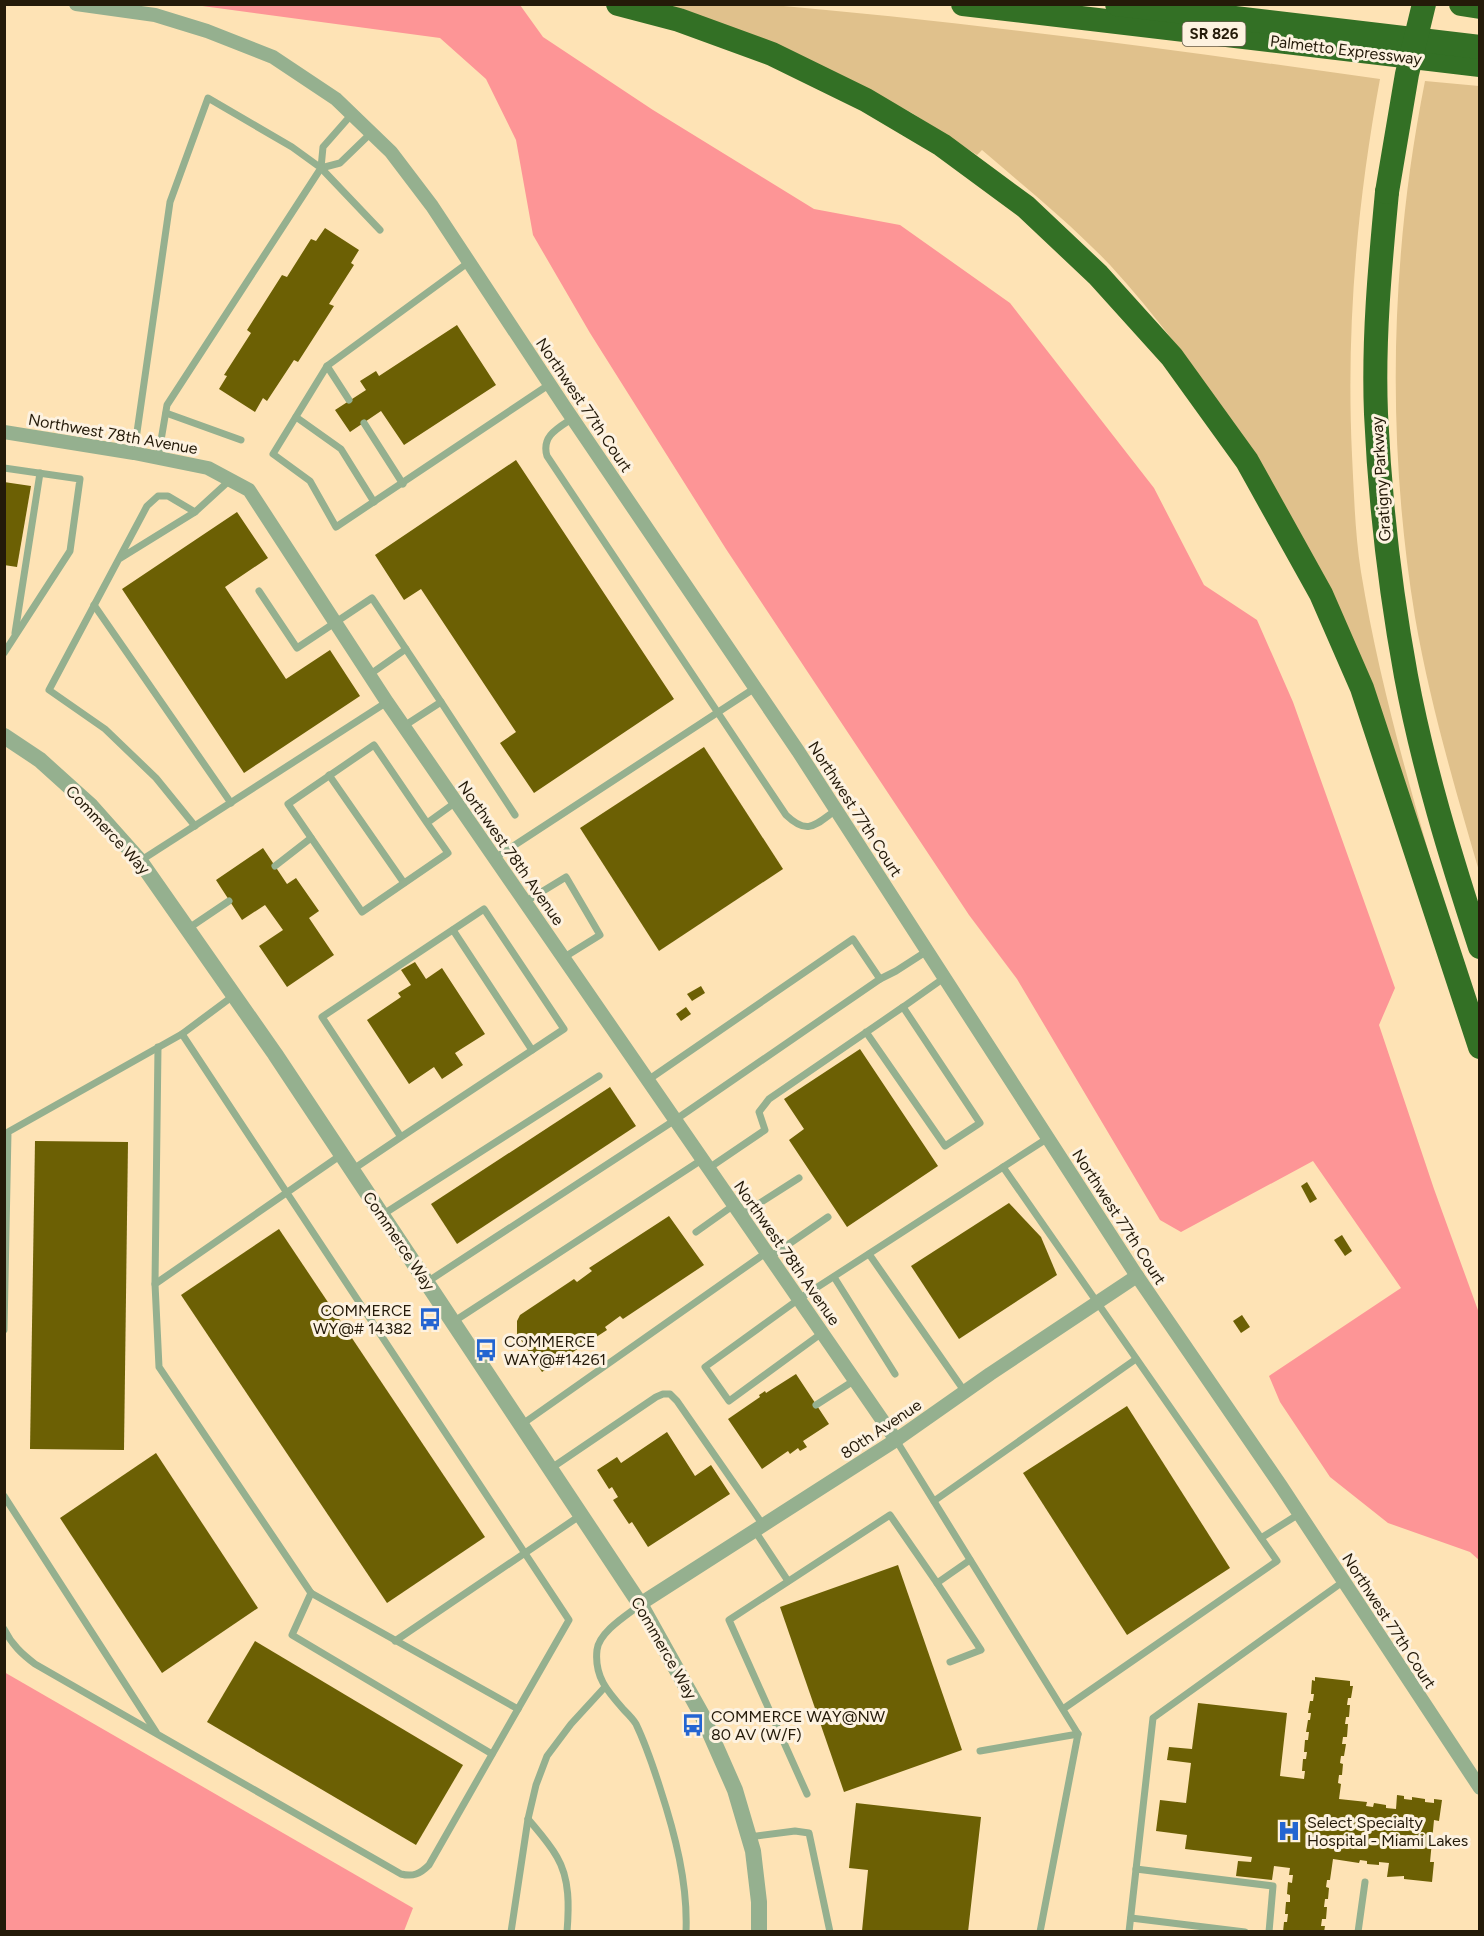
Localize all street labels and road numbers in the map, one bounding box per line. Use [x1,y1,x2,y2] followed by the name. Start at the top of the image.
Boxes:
[1182,22,1246,46] road number: SR 826
[1269,31,1424,69] street label: Palmetto Expressway
[532,334,636,476] street label: Northwest 77th Court
[27,410,200,458] street label: Northwest 78th Avenue
[1367,415,1395,542] street label: Gratigny Parkway
[804,738,906,880] street label: Northwest 77th Court
[454,777,568,929] street label: Northwest 78th Avenue
[62,782,154,879] street label: Commerce Way
[1068,1146,1170,1288] street label: Northwest 77th Court
[730,1177,844,1329] street label: Northwest 78th Avenue
[359,1188,439,1294] street label: Commerce Way
[837,1395,925,1463] street label: 80th Avenue
[1338,1550,1440,1692] street label: Northwest 77th Court
[627,1594,701,1703] street label: Commerce Way

